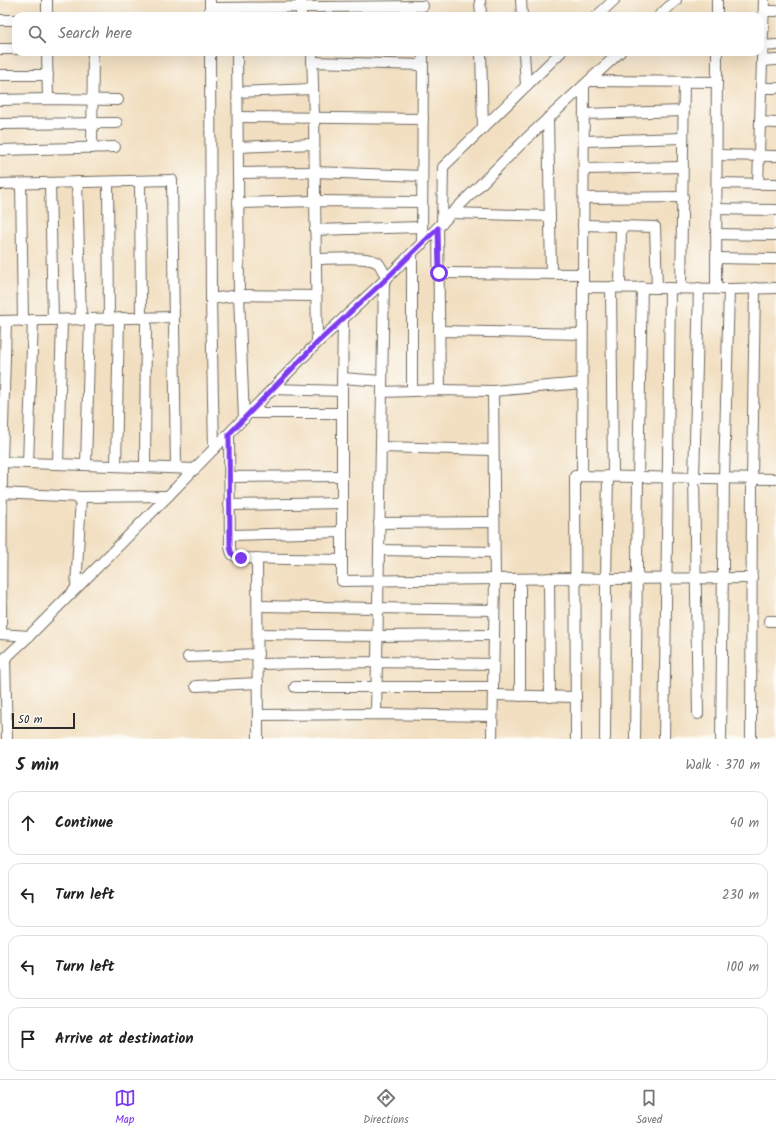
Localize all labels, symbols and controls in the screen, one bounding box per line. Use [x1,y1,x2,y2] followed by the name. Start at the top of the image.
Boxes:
[12,12,764,56] search box
[58,22,132,46] text: Search here
[26,23,48,45] icon: search
[430,264,448,282] route start
[232,549,250,567] route end
[12,711,75,730] scale bar
[18,711,43,729] text: 50 m
[16,752,59,779] text: 5 min
[685,755,760,776] text: Walk · 370 m
[55,811,113,835] text: Continue
[17,812,39,834] icon: ahead
[730,813,759,834] text: 40 m
[55,883,115,907] text: Turn left
[17,884,39,906] icon: left
[722,885,759,906] text: 230 m
[55,955,115,979] text: Turn left
[17,956,39,978] icon: left
[726,957,759,978] text: 100 m
[55,1027,194,1051] text: Arrive at destination
[17,1028,39,1050] icon: arrive
[114,1087,136,1129] tab: Map
[363,1087,409,1129] tab: Directions
[636,1087,662,1129] tab: Saved

